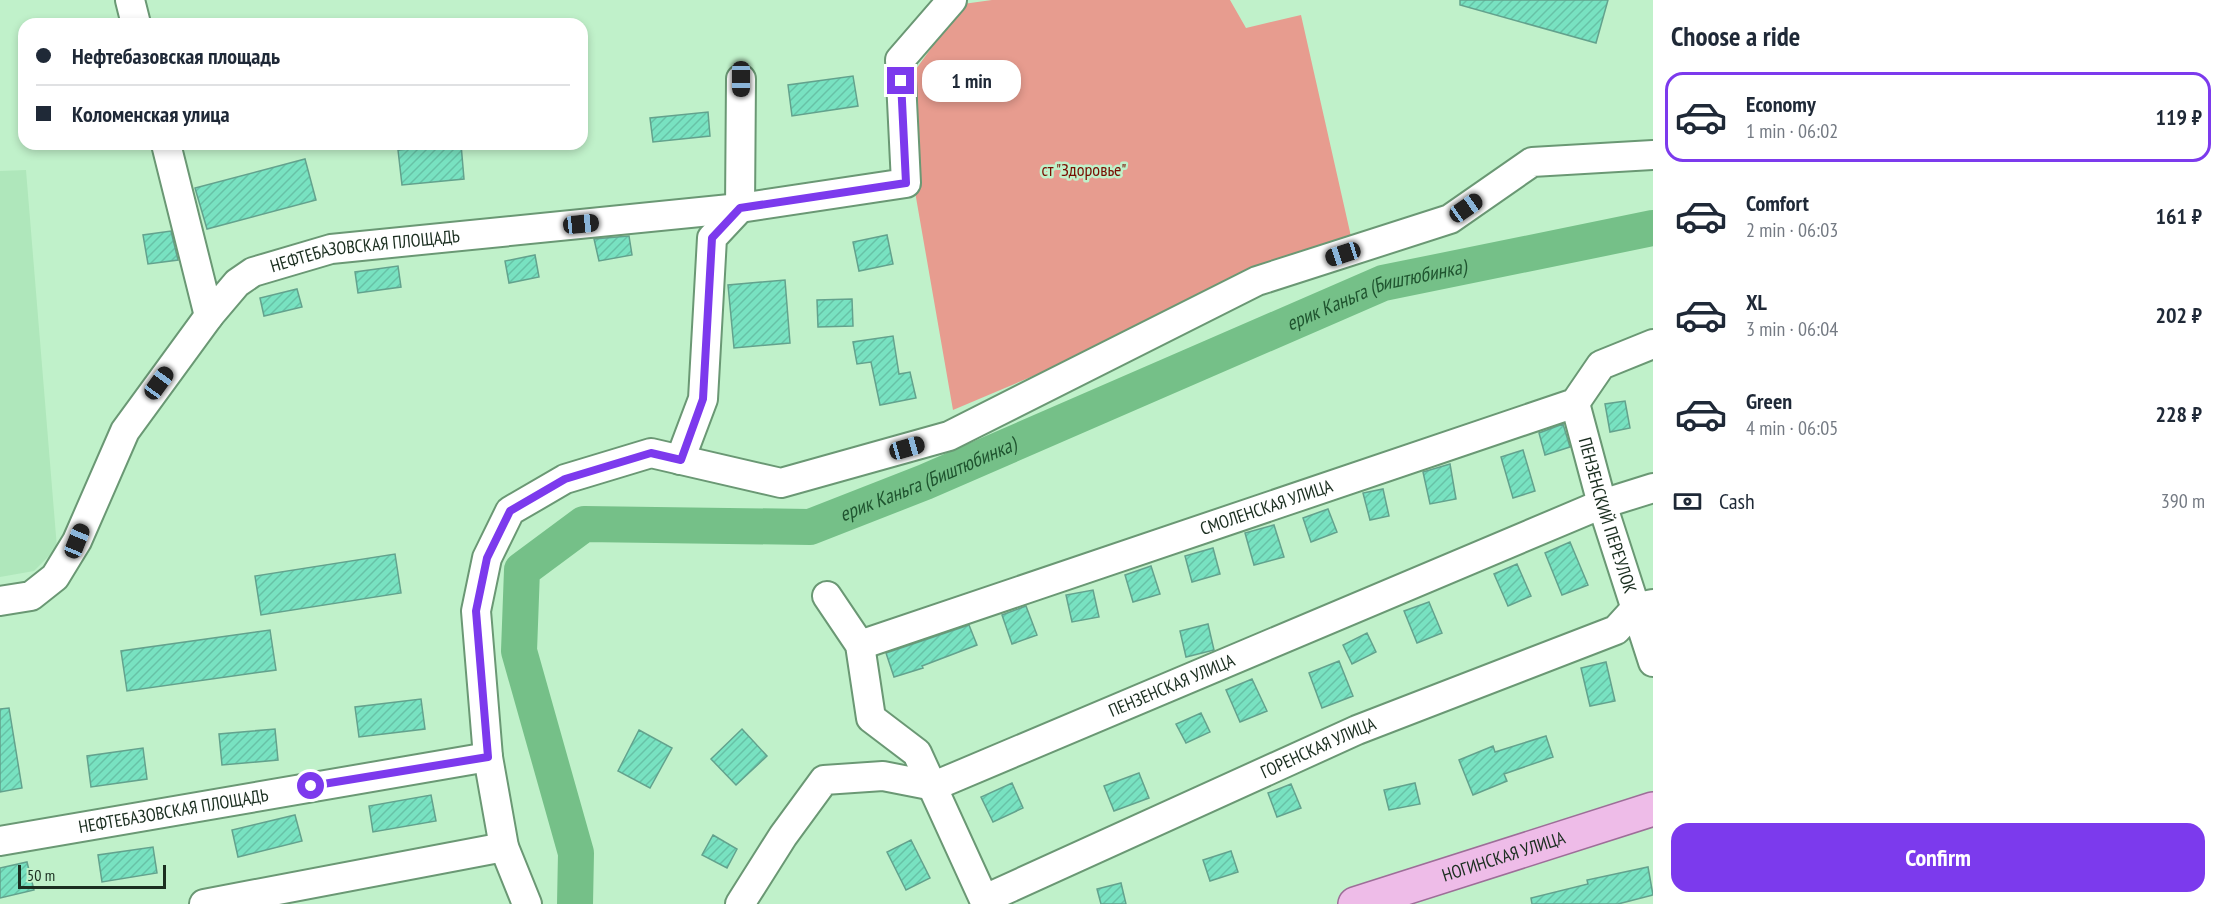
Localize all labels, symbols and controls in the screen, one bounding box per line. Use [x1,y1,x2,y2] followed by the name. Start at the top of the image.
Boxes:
[1671,19,1800,53] text: Choose a ride
[72,42,280,70] text: Нефтебазовская площадь
[922,60,1021,102] callout: 1 min
[732,61,750,97] car
[887,67,914,94] route end
[951,68,992,94] text: 1 min
[1674,90,1728,144] icon: car
[1746,90,1816,118] text: Economy
[72,100,230,128] text: Коломенская улица
[2155,103,2202,131] text: 119 ₽
[1746,118,1838,144] text: 1 min · 06:02
[1042,158,1126,181] park label: ст "Здоровье"
[1674,189,1728,243] icon: car
[1746,189,1809,217] text: Comfort
[1446,190,1486,226] car
[2155,202,2202,230] text: 161 ₽
[562,213,600,235] car
[1746,217,1838,243] text: 2 min · 06:03
[267,224,461,277] street label: НЕФТЕБАЗОВСКАЯ ПЛОЩАДЬ
[1323,240,1363,268] car
[1282,253,1471,337] water label: ерик Каньга (Биштюбинка)
[1674,288,1728,342] icon: car
[1746,288,1767,316] text: XL
[2155,301,2202,329] text: 202 ₽
[1746,316,1838,342] text: 3 min · 06:04
[141,363,177,403] car
[1674,387,1728,441] icon: car
[1746,387,1792,415] text: Green
[2155,400,2202,428] text: 228 ₽
[1746,415,1838,441] text: 4 min · 06:05
[835,430,1022,527] water label: ерик Каньга (Биштюбинка)
[887,434,927,462] car
[1574,435,1642,596] street label: ПЕНЗЕНСКИЙ ПЕРЕУЛОК
[1197,474,1336,540] street label: СМОЛЕНСКАЯ УЛИЦА
[1671,485,1704,518] icon: cash
[1719,487,1755,515] text: Cash
[2161,488,2205,514] text: 390 m
[62,521,92,561] car
[1105,648,1238,722] street label: ПЕНЗЕНСКАЯ УЛИЦА
[1257,712,1380,783] street label: ГОРЕНСКАЯ УЛИЦА
[297,772,324,799] route start
[77,783,270,838] street label: НЕФТЕБАЗОВСКАЯ ПЛОЩАДЬ
[1671,823,2205,892] button: Confirm
[1439,826,1568,887] street label: НОГИНСКАЯ УЛИЦА
[18,862,166,890] scale bar
[27,865,55,885] text: 50 m

